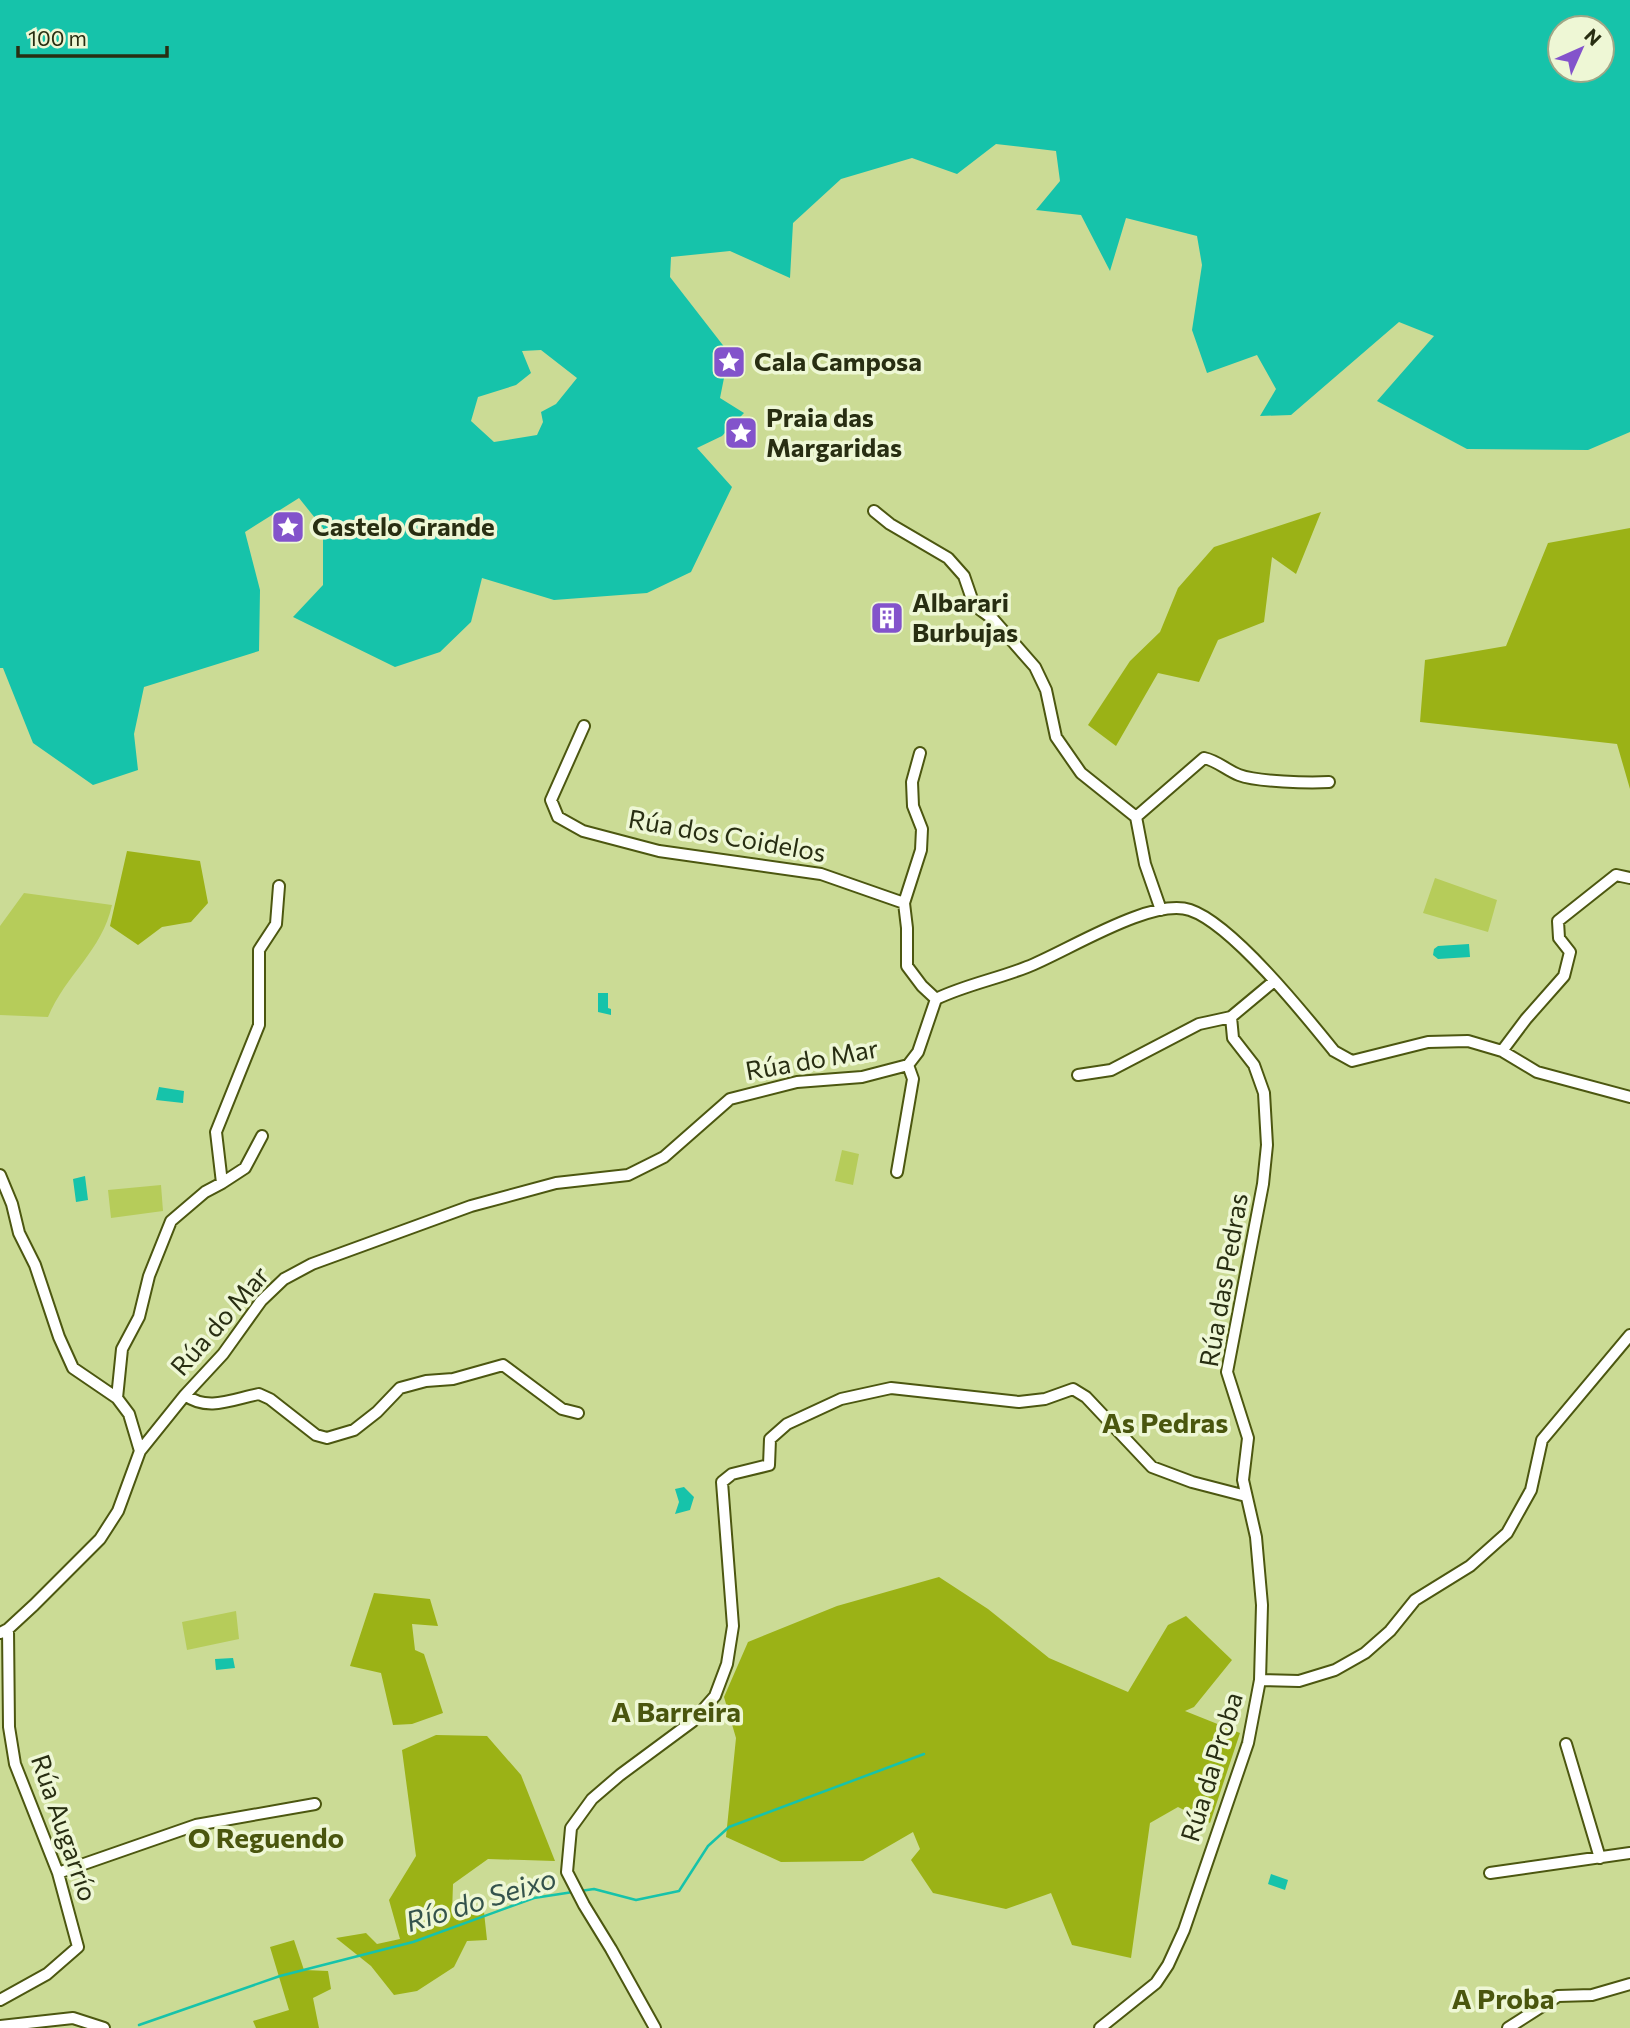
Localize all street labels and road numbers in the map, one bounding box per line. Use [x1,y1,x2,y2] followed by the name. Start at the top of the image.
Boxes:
[626,802,828,867] street label: Rúa dos Coidelos
[743,1032,881,1085] street label: Rúa do Mar
[1192,1190,1253,1369] street label: Rúa das Pedras
[163,1259,275,1381] street label: Rúa do Mar
[1173,1688,1248,1845] street label: Rúa da Proba
[26,1750,105,1905] street label: Rúa Augarrío

